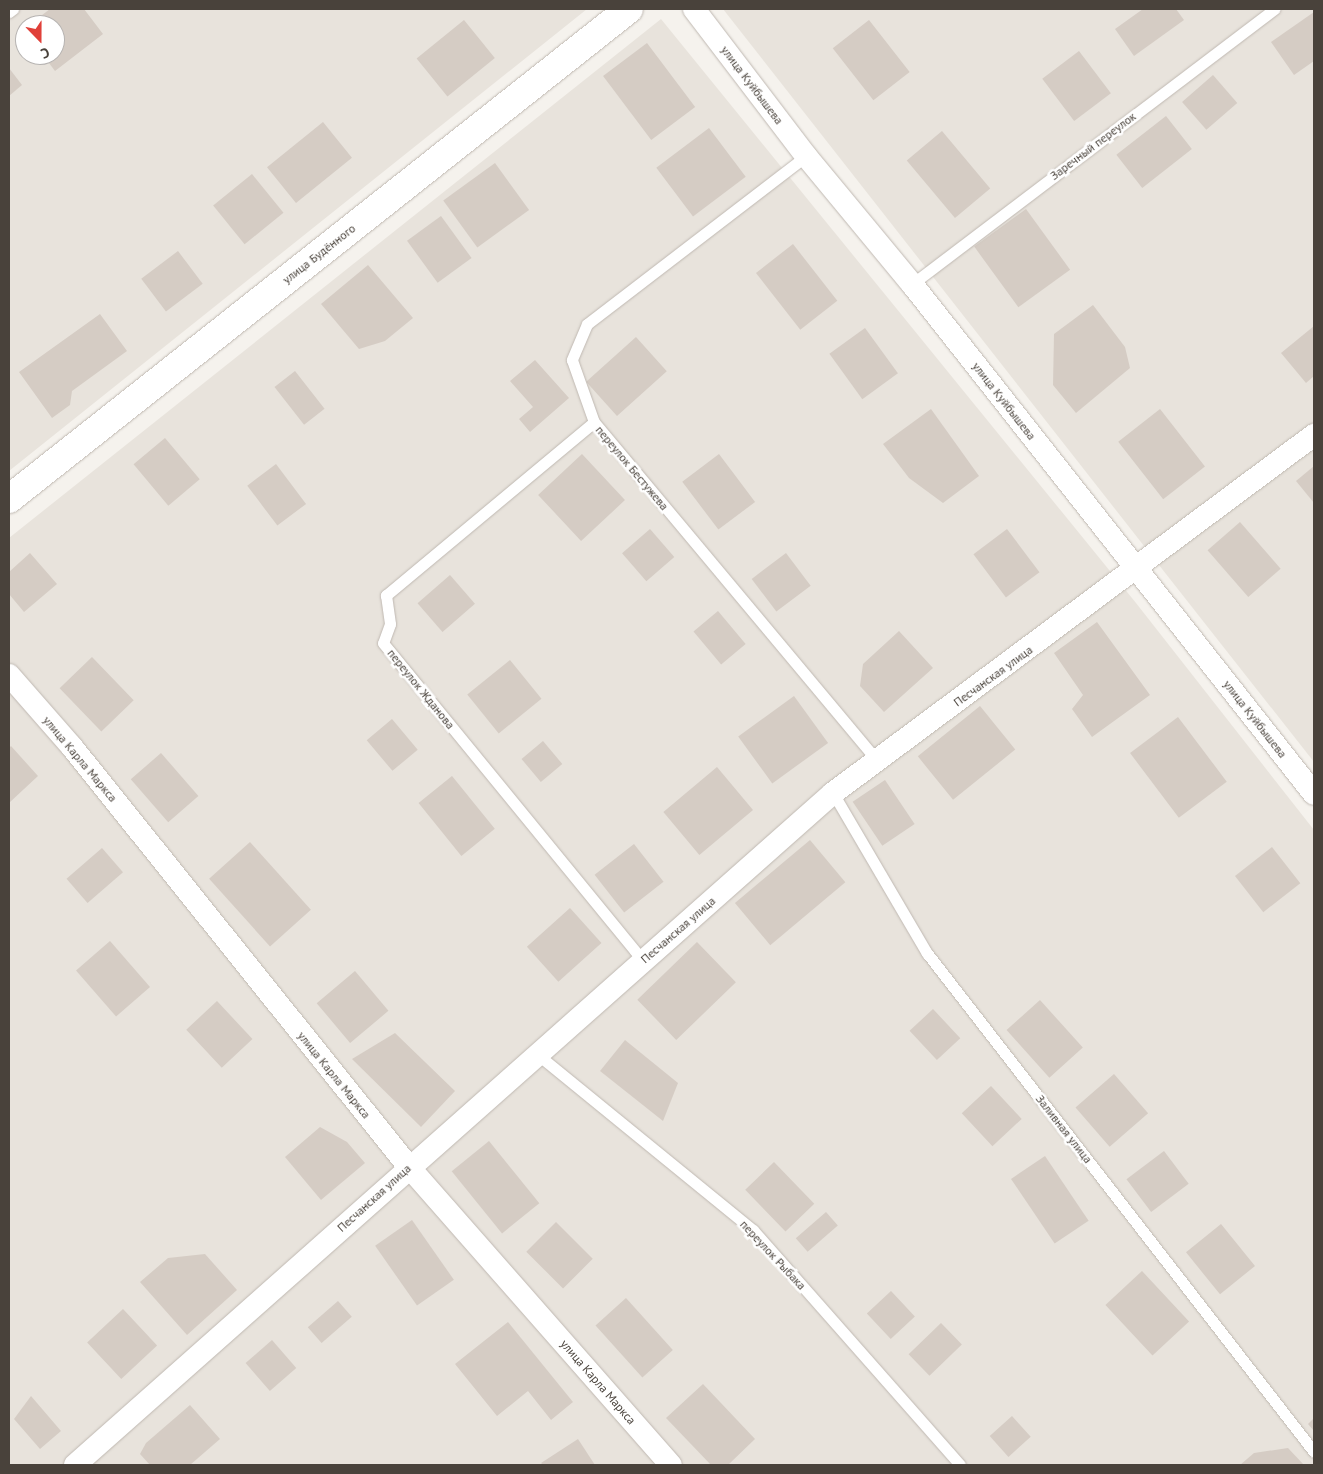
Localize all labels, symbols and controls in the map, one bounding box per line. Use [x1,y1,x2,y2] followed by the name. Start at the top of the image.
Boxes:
[15,15,65,65] north arrow
[38,43,52,63] text: С
[718,43,786,127] street label: улица Куйбышева
[1047,109,1139,183] street label: Заречный переулок
[280,221,358,287] street label: улица Будённого
[969,359,1039,443] street label: улица Куйбышева
[592,423,672,513] street label: переулок Бестужева
[951,643,1035,709] street label: Песчанская улица
[384,646,458,732] street label: переулок Жданова
[1220,677,1290,761] street label: улица Куйбышева
[40,713,120,805] street label: улица Карла Маркса
[638,894,718,966] street label: Песчанская улица
[295,1029,373,1121] street label: улица Карла Маркса
[1033,1092,1095,1166] street label: Заливная улица
[334,1161,414,1235] street label: Песчанская улица
[737,1217,809,1293] street label: переулок Рыбака
[557,1337,639,1427] street label: улица Карла Маркса

